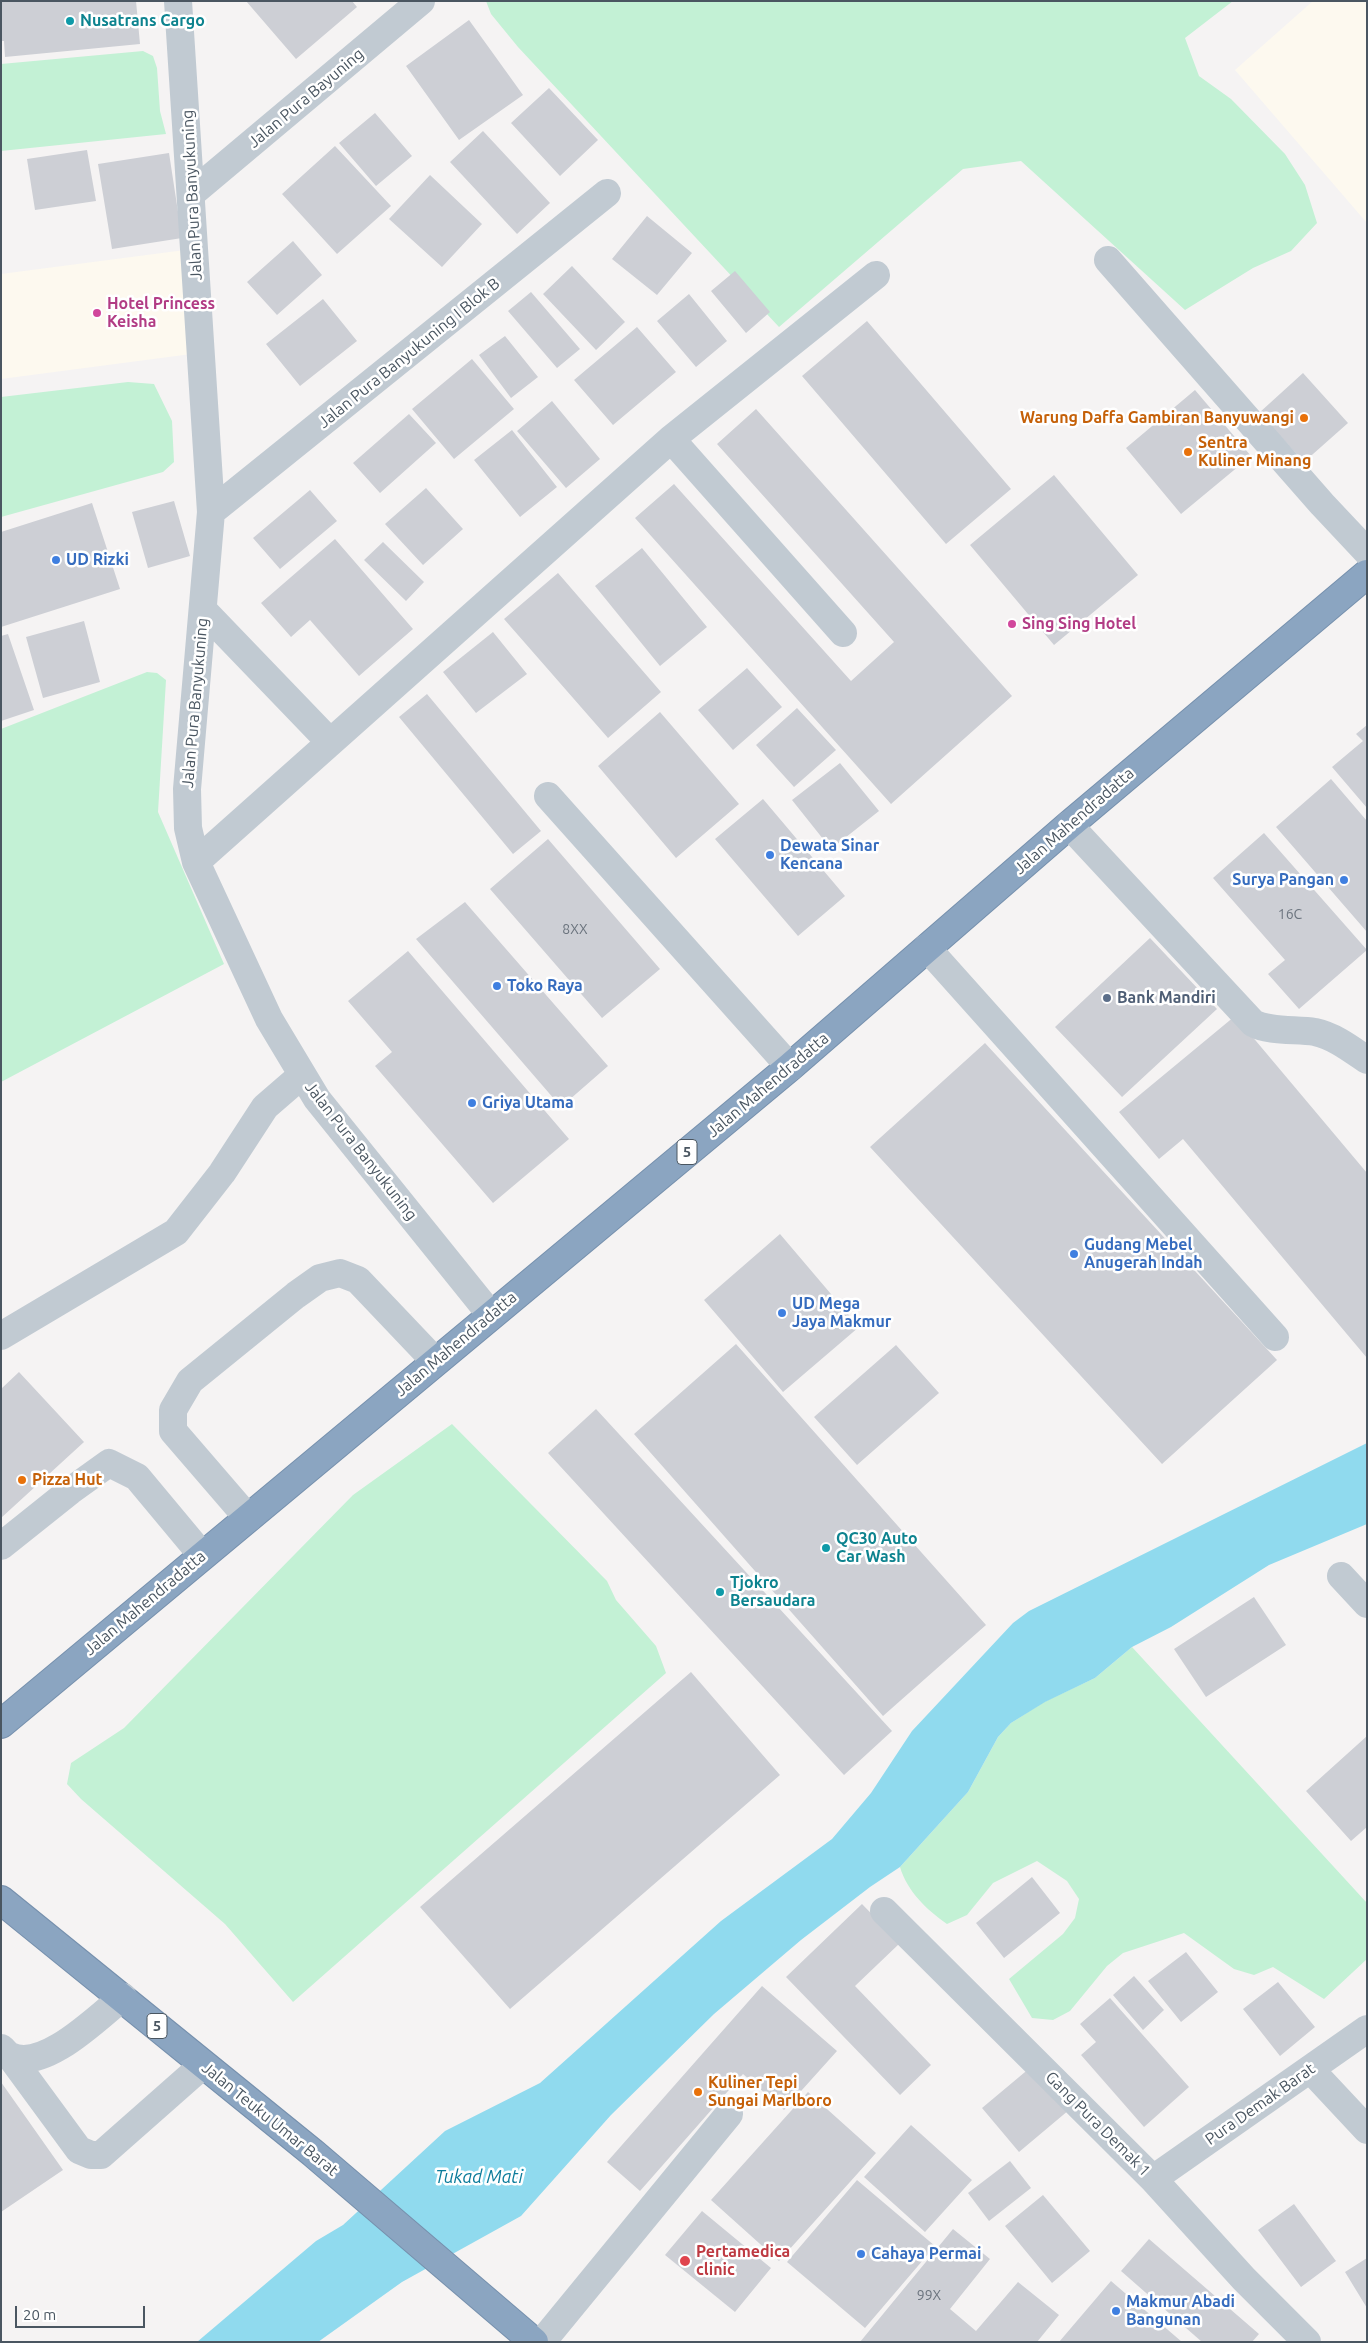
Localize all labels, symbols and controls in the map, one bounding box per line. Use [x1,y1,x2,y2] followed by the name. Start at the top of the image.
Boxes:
[80,11,205,31] place label: Nusatrans Cargo
[64,15,76,27] marker: Nusatrans Cargo
[244,44,368,152] street label: Jalan Pura Bayuning
[178,109,206,281] street label: Jalan Pura Banyukuning
[314,274,504,432] street label: Jalan Pura Banyukuning I Blok B
[107,294,215,332] place label: Hotel Princess Keisha
[91,307,103,319] marker: Hotel Princess Keisha
[1020,408,1294,428] place label: Warung Daffa Gambiran Banyuwangi
[1298,412,1310,424] marker: Warung Daffa Gambiran Banyuwangi
[1198,433,1311,471] place label: Sentra Kuliner Minang
[1182,446,1194,458] marker: Sentra Kuliner Minang
[66,550,129,570] place label: UD Rizki
[50,554,62,566] marker: UD Rizki
[1022,614,1136,634] place label: Sing Sing Hotel
[178,617,212,789] street label: Jalan Pura Banyukuning
[1006,618,1018,630] marker: Sing Sing Hotel
[1010,764,1138,878] street label: Jalan Mahendradatta
[780,836,879,874] place label: Dewata Sinar Kencana
[764,849,776,861] marker: Dewata Sinar Kencana
[1232,870,1334,890] place label: Surya Pangan
[1338,874,1350,886] marker: Surya Pangan
[1278,906,1302,922] house number: 16C
[562,921,588,937] house number: 8XX
[507,976,583,996] place label: Toko Raya
[491,980,503,992] marker: Toko Raya
[1117,988,1216,1008] place label: Bank Mandiri
[1101,992,1113,1004] marker: Bank Mandiri
[703,1029,833,1141] street label: Jalan Mahendradatta
[301,1078,421,1224] street label: Jalan Pura Banyukuning
[482,1093,574,1113] place label: Griya Utama
[466,1097,478,1109] marker: Griya Utama
[677,1140,697,1164] road number: 5
[1084,1235,1203,1273] place label: Gudang Mebel Anugerah Indah
[1068,1248,1080,1260] marker: Gudang Mebel Anugerah Indah
[391,1288,521,1400] street label: Jalan Mahendradatta
[792,1294,891,1332] place label: UD Mega Jaya Makmur
[776,1307,788,1319] marker: UD Mega Jaya Makmur
[32,1470,102,1490] place label: Pizza Hut
[16,1474,28,1486] marker: Pizza Hut
[836,1529,918,1567] place label: QC30 Auto Car Wash
[820,1542,832,1554] marker: QC30 Auto Car Wash
[80,1547,210,1659] street label: Jalan Mahendradatta
[730,1573,815,1611] place label: Tjokro Bersaudara
[714,1586,726,1598] marker: Tjokro Bersaudara
[147,2014,167,2038] road number: 5
[198,2058,342,2180] street label: Jalan Teuku Umar Barat
[1201,2059,1319,2149] street label: Pura Demak Barat
[1042,2068,1154,2180] street label: Gang Pura Demak 1
[708,2073,832,2111] place label: Kuliner Tepi Sungai Marlboro
[692,2086,704,2098] marker: Kuliner Tepi Sungai Marlboro
[435,2166,523,2188] water label: Tukad Mati
[696,2242,790,2280] place label: Pertamedica clinic
[871,2244,981,2264] place label: Cahaya Permai
[855,2248,867,2260] marker: Cahaya Permai
[678,2254,692,2268] marker: Pertamedica clinic
[917,2287,941,2303] house number: 99X
[1126,2292,1235,2330] place label: Makmur Abadi Bangunan
[18,2296,148,2328] scale bar
[1110,2305,1122,2317] marker: Makmur Abadi Bangunan
[23,2306,56,2323] text: 20 m

